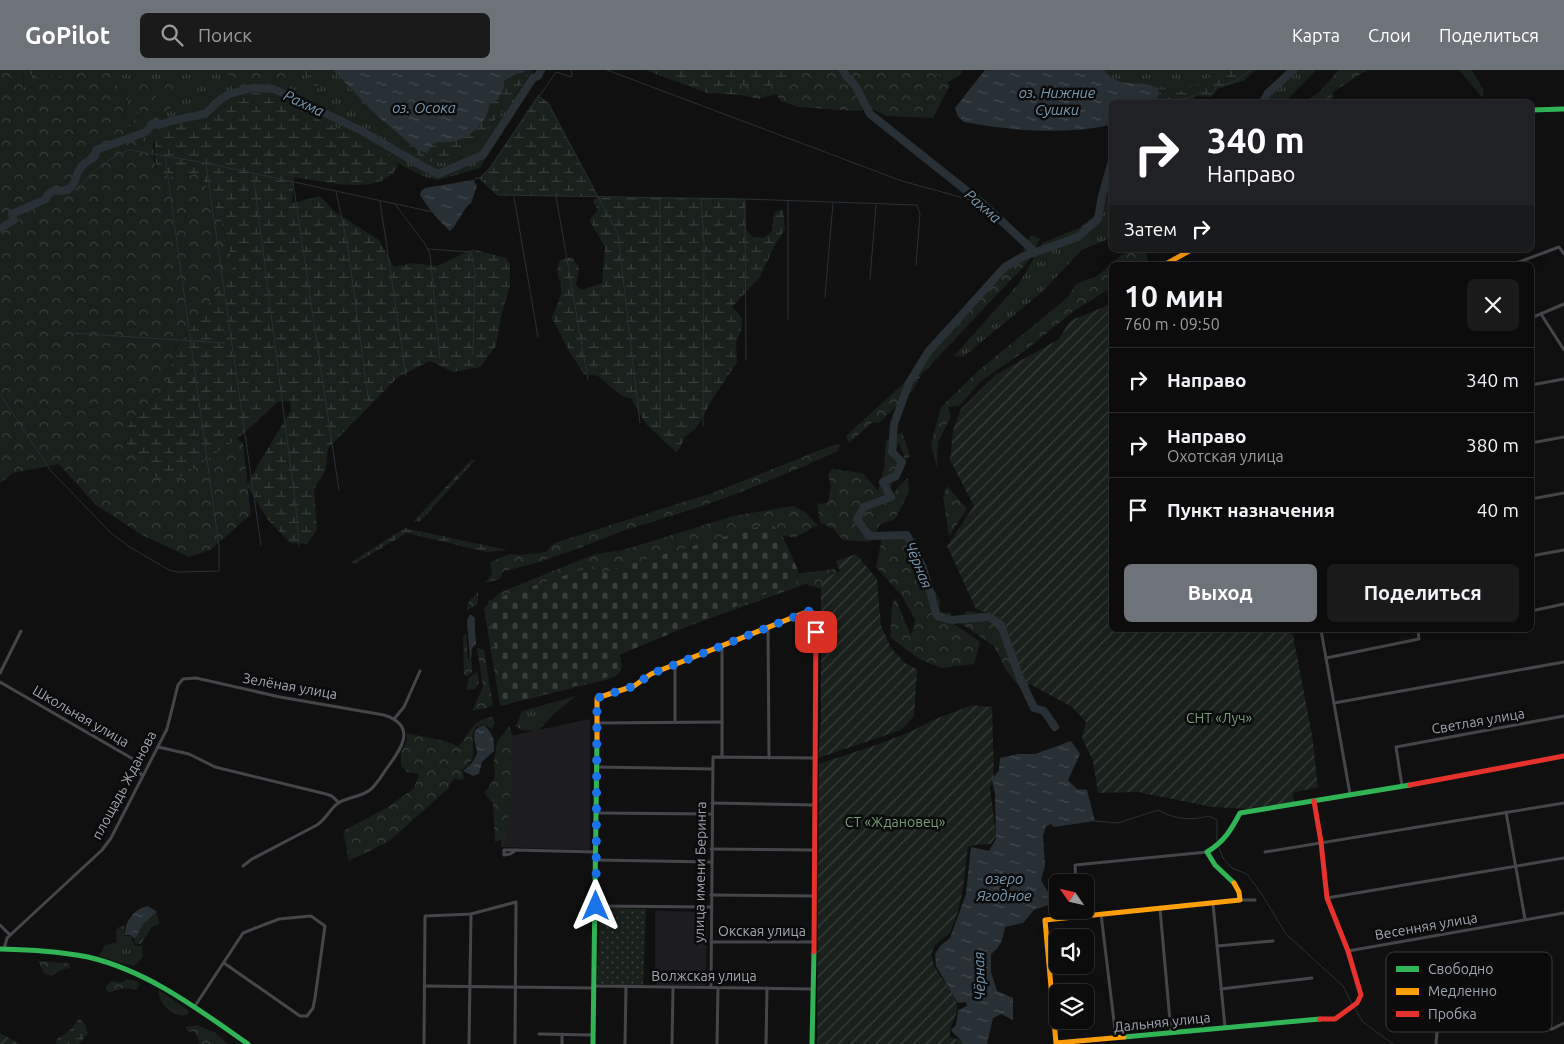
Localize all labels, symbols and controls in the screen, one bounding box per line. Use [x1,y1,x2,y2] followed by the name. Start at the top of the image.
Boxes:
[140,13,490,58] search box
[158,21,186,49] icon: search
[25,22,110,49] text: GoPilot
[198,24,252,46] text: Поиск
[1292,25,1340,45] text: Карта
[1368,25,1411,45] text: Слои
[1439,25,1539,45] text: Поделиться
[1019,84,1096,118] water label: оз. Нижние Сушки
[281,86,327,120] water label: Рахма
[392,99,456,116] water label: оз. Осока
[1124,120,1189,185] icon: right
[1207,120,1305,160] text: 340 m
[1207,161,1295,186] text: Направо
[961,186,1005,226] water label: Рахма
[1187,215,1215,243] icon: right
[1124,218,1177,240] text: Затем
[1124,279,1224,313] text: 10 мин
[1467,279,1519,331] button: close
[1124,315,1220,333] text: 760 m · 09:50
[1124,366,1152,394] icon: right
[1167,369,1247,391] text: Направо
[1466,369,1519,391] text: 340 m
[1167,425,1247,447] text: Направо
[1124,431,1152,459] icon: right
[1466,434,1519,456] text: 380 m
[1167,447,1284,465] text: Охотская улица
[1124,496,1152,524] icon: arrive
[1167,499,1335,521] text: Пункт назначения
[1477,499,1519,521] text: 40 m
[902,539,936,591] water label: Чёрная
[1124,564,1317,622] button: Выход
[1327,564,1519,622] button: Поделиться
[795,611,837,653] pin
[802,618,830,646] icon: arrive
[241,670,339,702] street label: Зелёная улица
[30,682,132,750] street label: Школьная улица
[1430,705,1526,737] street label: Светлая улица
[1186,710,1253,726] park label: СНТ «Луч»
[89,728,159,842] street label: площадь Жданова
[691,801,709,943] street label: улица имени Беринга
[845,814,946,830] park label: СТ «Ждановец»
[975,870,1032,904] water label: озеро Ягодное
[1049,874,1094,919] north arrow
[1049,874,1094,1029] map controls
[569,879,621,931] position arrow
[1374,909,1478,943] street label: Весенняя улица
[718,923,806,939] street label: Окская улица
[1049,929,1094,974] button: sound
[970,951,988,1000] water label: Чёрная
[1386,952,1552,1032] legend
[1428,961,1493,977] text: Свободно
[651,968,757,984] street label: Волжская улица
[1428,983,1497,999] text: Медленно
[1049,984,1094,1029] button: layers
[1428,1006,1477,1022] text: Пробка
[1113,1009,1211,1035] street label: Дальняя улица

